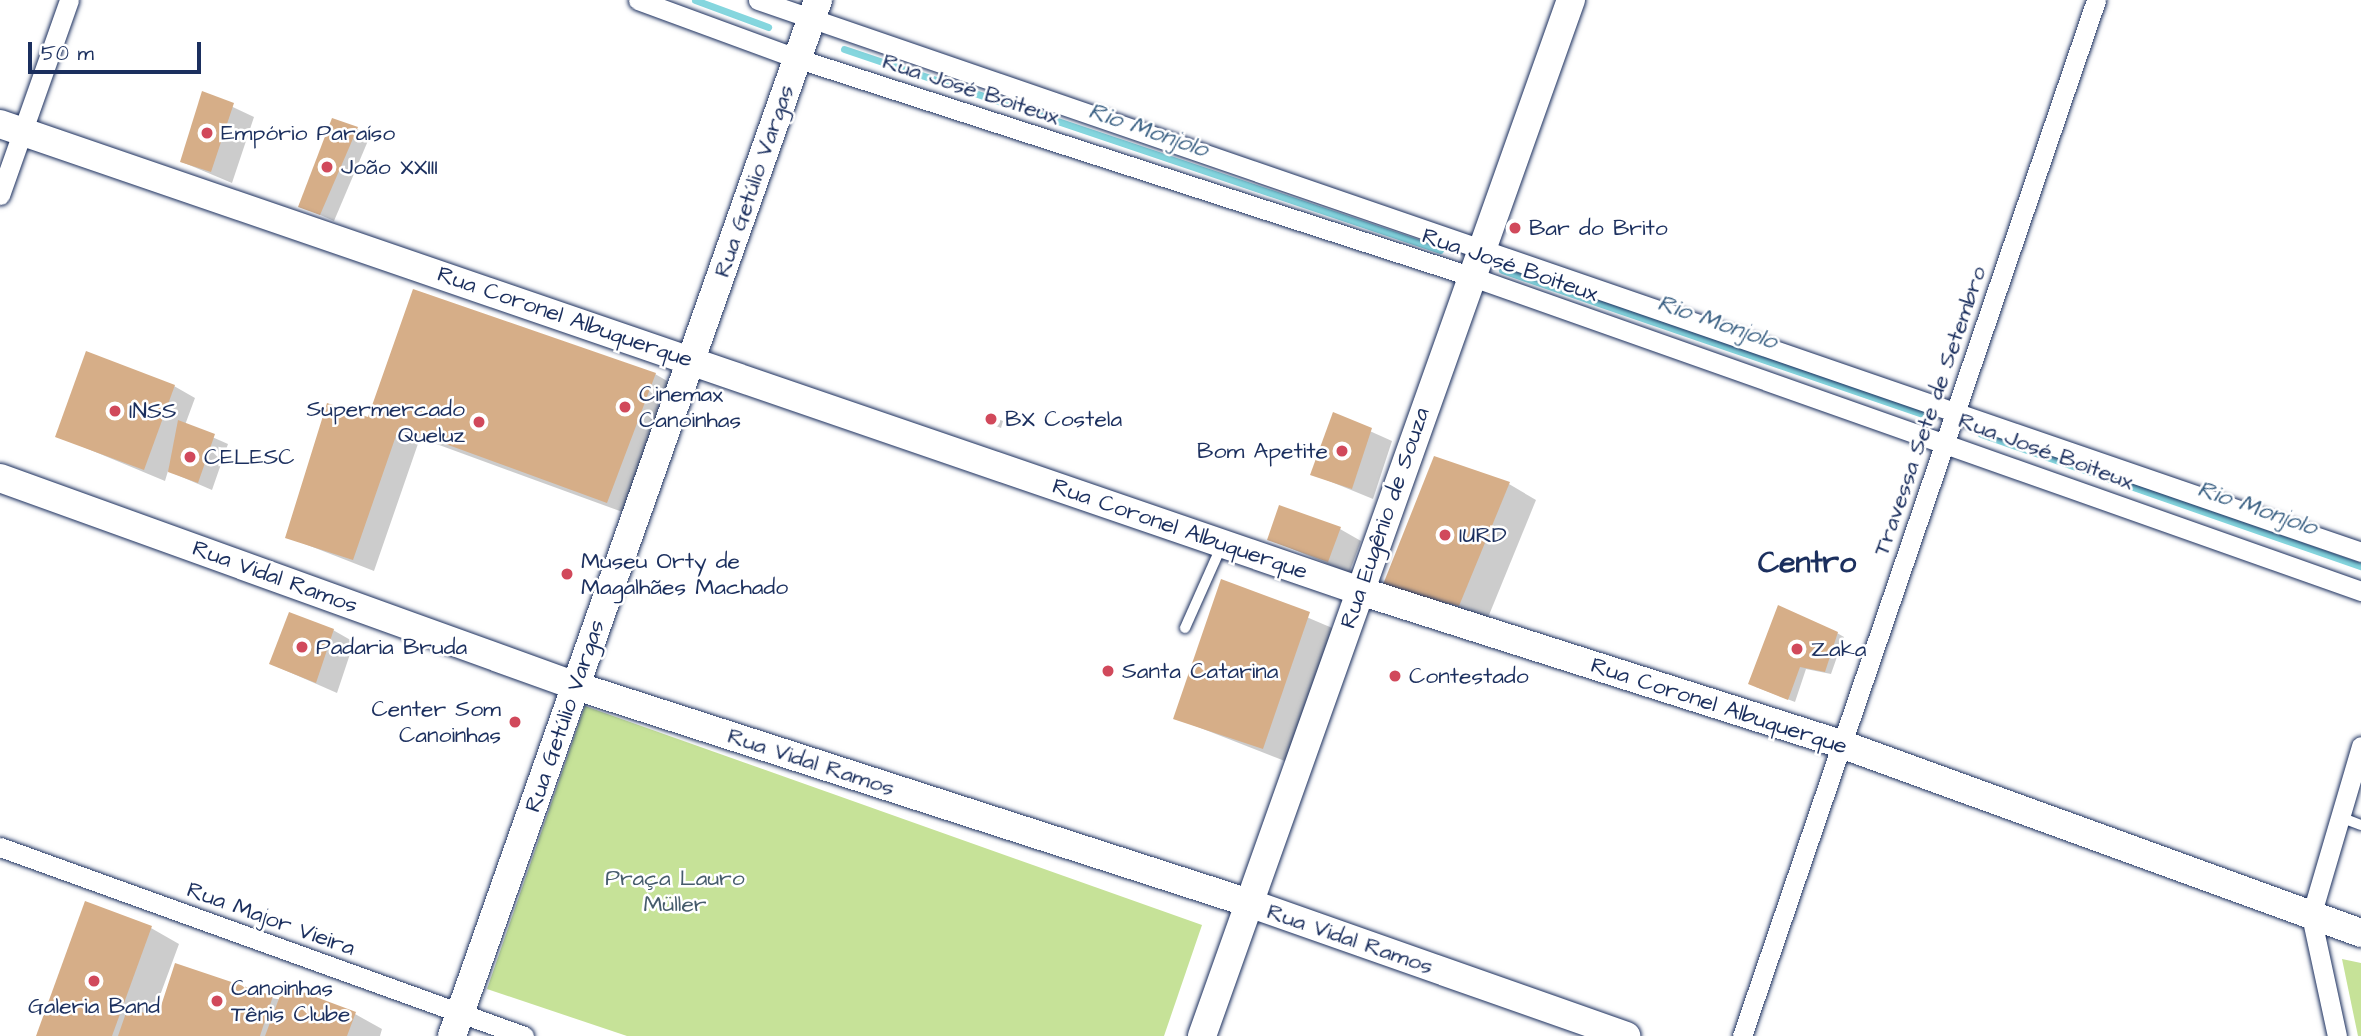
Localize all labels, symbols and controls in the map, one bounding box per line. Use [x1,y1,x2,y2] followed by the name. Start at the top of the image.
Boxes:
[32,28,205,72] scale bar
[41,39,94,68] text: 50 m
[879,47,1063,131] street label: Rua José Boiteux
[708,81,800,281] street label: Rua Getúlio Vargas
[1085,97,1211,165] water label: Rio Monjolo
[221,119,395,147] place label: Empório Paraíso
[199,125,215,141] marker: Empório Paraíso
[341,153,438,181] place label: João XXIII
[319,159,335,175] marker: João XXIII
[1529,214,1668,242] place label: Bar do Brito
[1507,220,1523,236] marker: Bar do Brito
[1418,222,1602,308] street label: Rua José Boiteux
[434,260,696,374] street label: Rua Coronel Albuquerque
[1867,263,1993,559] street label: Travessa Sete de Setembro
[1654,289,1780,357] water label: Rio Monjolo
[639,380,741,434] place label: Cinemax Canoinhas
[307,395,465,449] place label: Supermercado Queluz
[129,397,176,425] place label: INSS
[617,399,633,415] marker: Cinemax Canoinhas
[107,403,123,419] marker: INSS
[1334,404,1436,632] street label: Rua Eugênio de Souza
[1005,405,1122,433] place label: BX Costela
[1955,407,2137,495] street label: Rua José Boiteux
[983,411,999,427] marker: BX Costela
[471,414,487,430] marker: Supermercado Queluz
[1197,437,1328,465] place label: Bom Apetite
[204,443,294,471] place label: CELESC
[1334,443,1350,459] marker: Bom Apetite
[182,449,198,465] marker: CELESC
[1049,472,1311,586] street label: Rua Coronel Albuquerque
[2194,475,2320,543] water label: Rio Monjolo
[1459,521,1507,549] place label: IURD
[1437,527,1453,543] marker: IURD
[189,534,361,620] street label: Rua Vidal Ramos
[1758,545,1856,581] district label: Centro
[581,547,788,601] place label: Museu Orty de Magalhães Machado
[559,566,575,582] marker: Museu Orty de Magalhães Machado
[519,616,611,816] street label: Rua Getúlio Vargas
[316,633,467,661] place label: Padaria Bruda
[1811,635,1867,663] place label: Zaka
[294,639,310,655] marker: Padaria Bruda
[1789,641,1805,657] marker: Zaka
[1587,651,1851,761] street label: Rua Coronel Albuquerque
[1122,657,1279,685] place label: Santa Catarina
[1409,662,1529,690] place label: Contestado
[1100,663,1116,679] marker: Santa Catarina
[1387,668,1403,684] marker: Contestado
[372,695,501,749] place label: Center Som Canoinhas
[507,714,523,730] marker: Center Som Canoinhas
[724,722,898,802] street label: Rua Vidal Ramos
[605,864,745,918] park label: Praça Lauro Müller
[183,876,359,962] street label: Rua Major Vieira
[1263,898,1437,980] street label: Rua Vidal Ramos
[86,973,102,989] marker: Galeria Band
[231,974,350,1028] place label: Canoinhas Tênis Clube
[28,992,160,1020] place label: Galeria Band
[209,993,225,1009] marker: Canoinhas Tênis Clube

